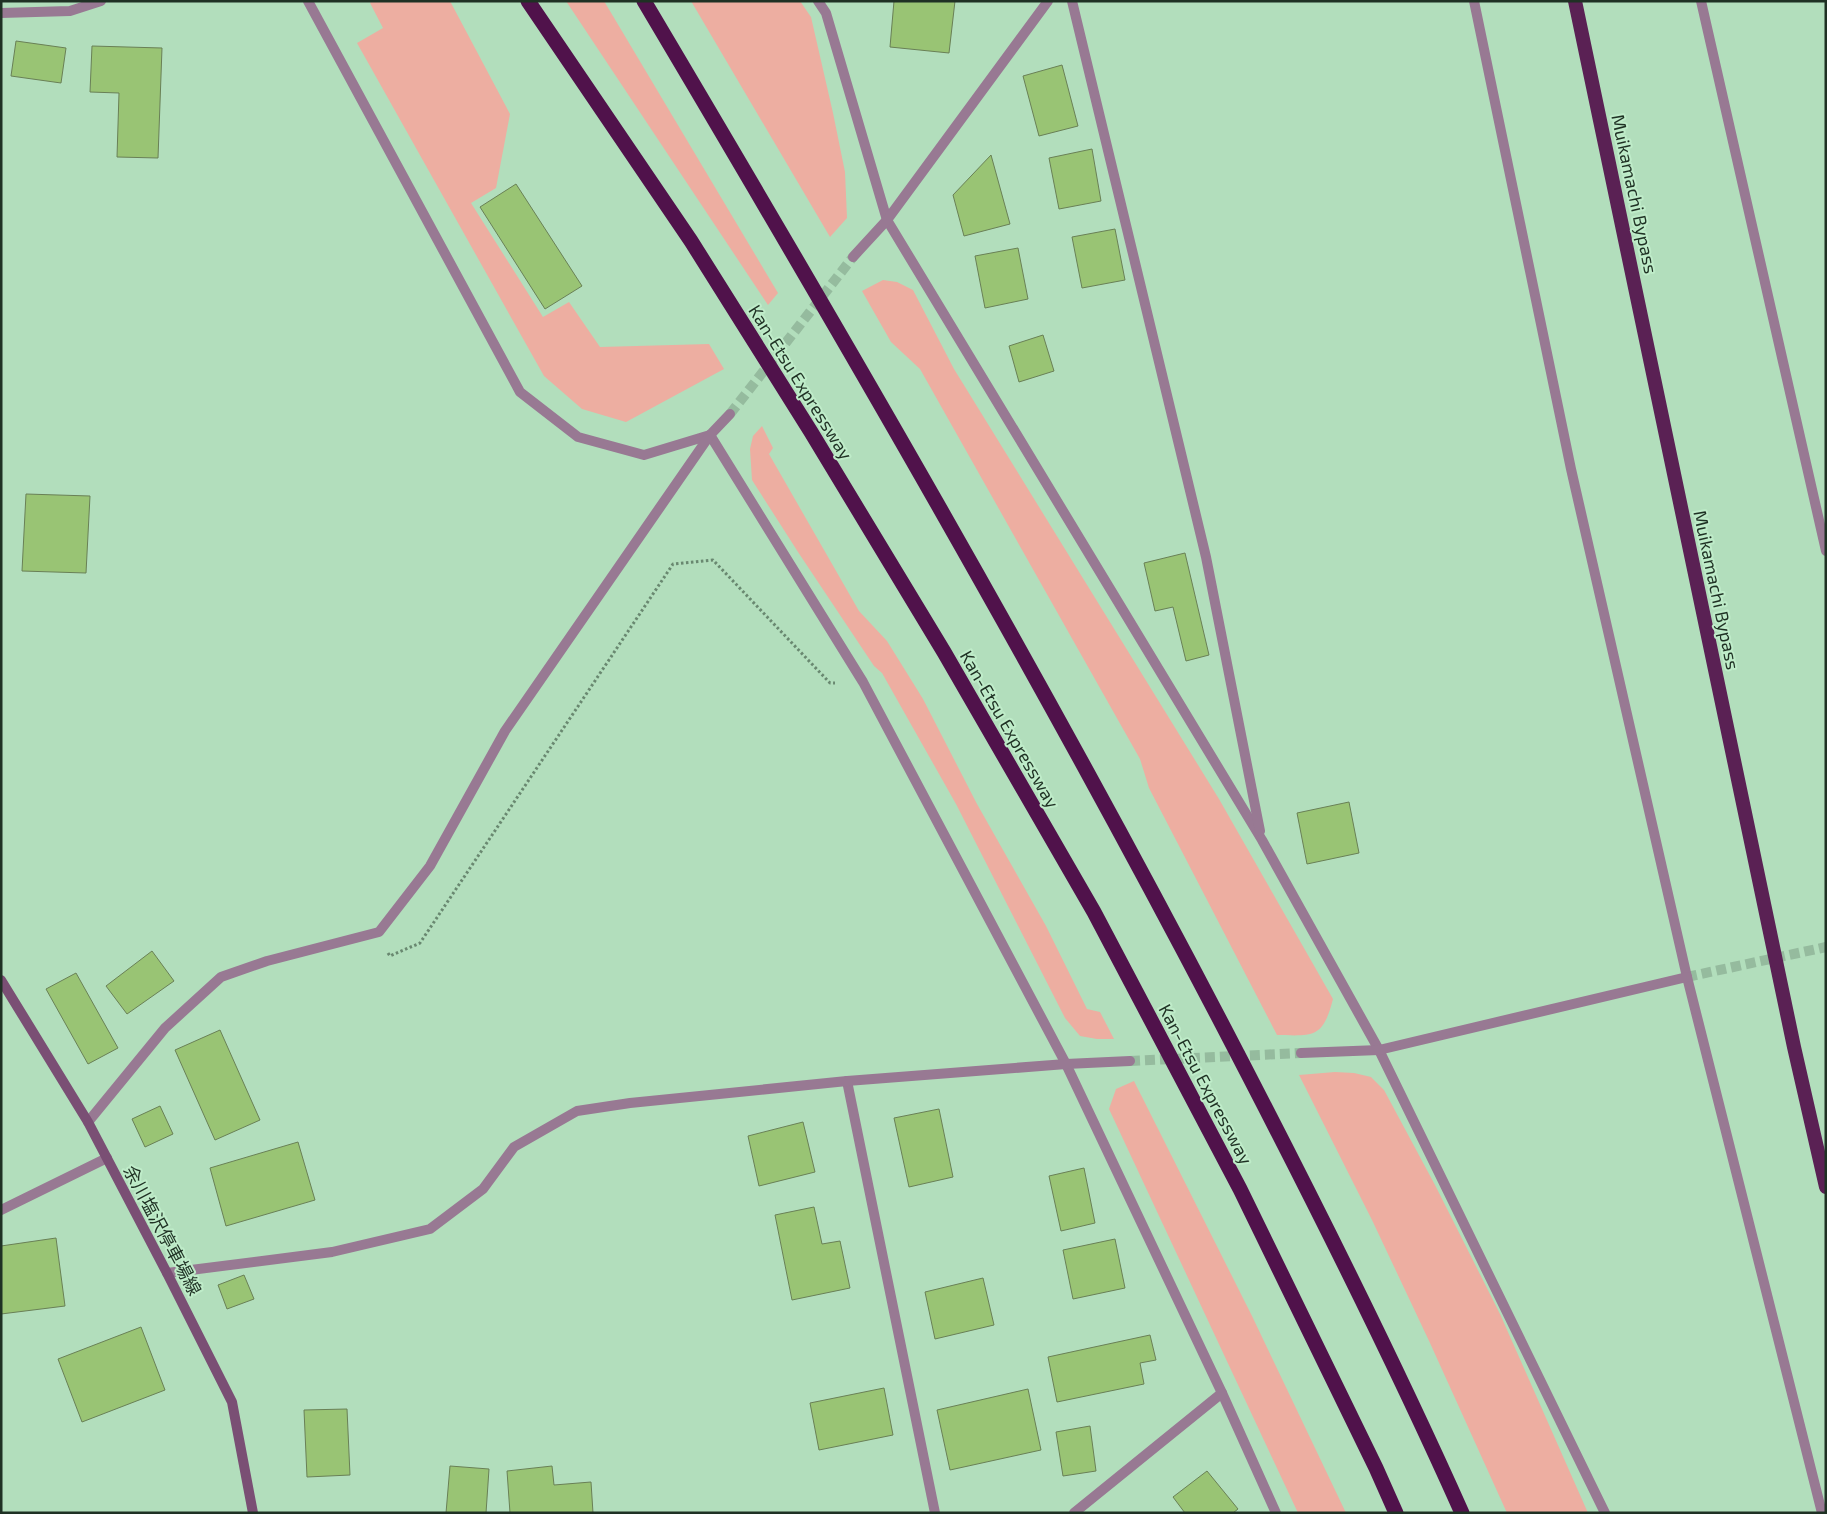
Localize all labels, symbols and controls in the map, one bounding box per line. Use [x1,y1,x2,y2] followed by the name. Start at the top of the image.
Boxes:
[1607,112,1663,276] street label: Muikamachi Bypass
[744,300,858,464] street label: Kan-Etsu Expressway
[1689,508,1745,672] street label: Muikamachi Bypass
[956,646,1064,812] street label: Kan-Etsu Expressway
[1154,1000,1258,1168] street label: Kan-Etsu Expressway
[119,1161,207,1299] street label: 余川塩沢停車場線

